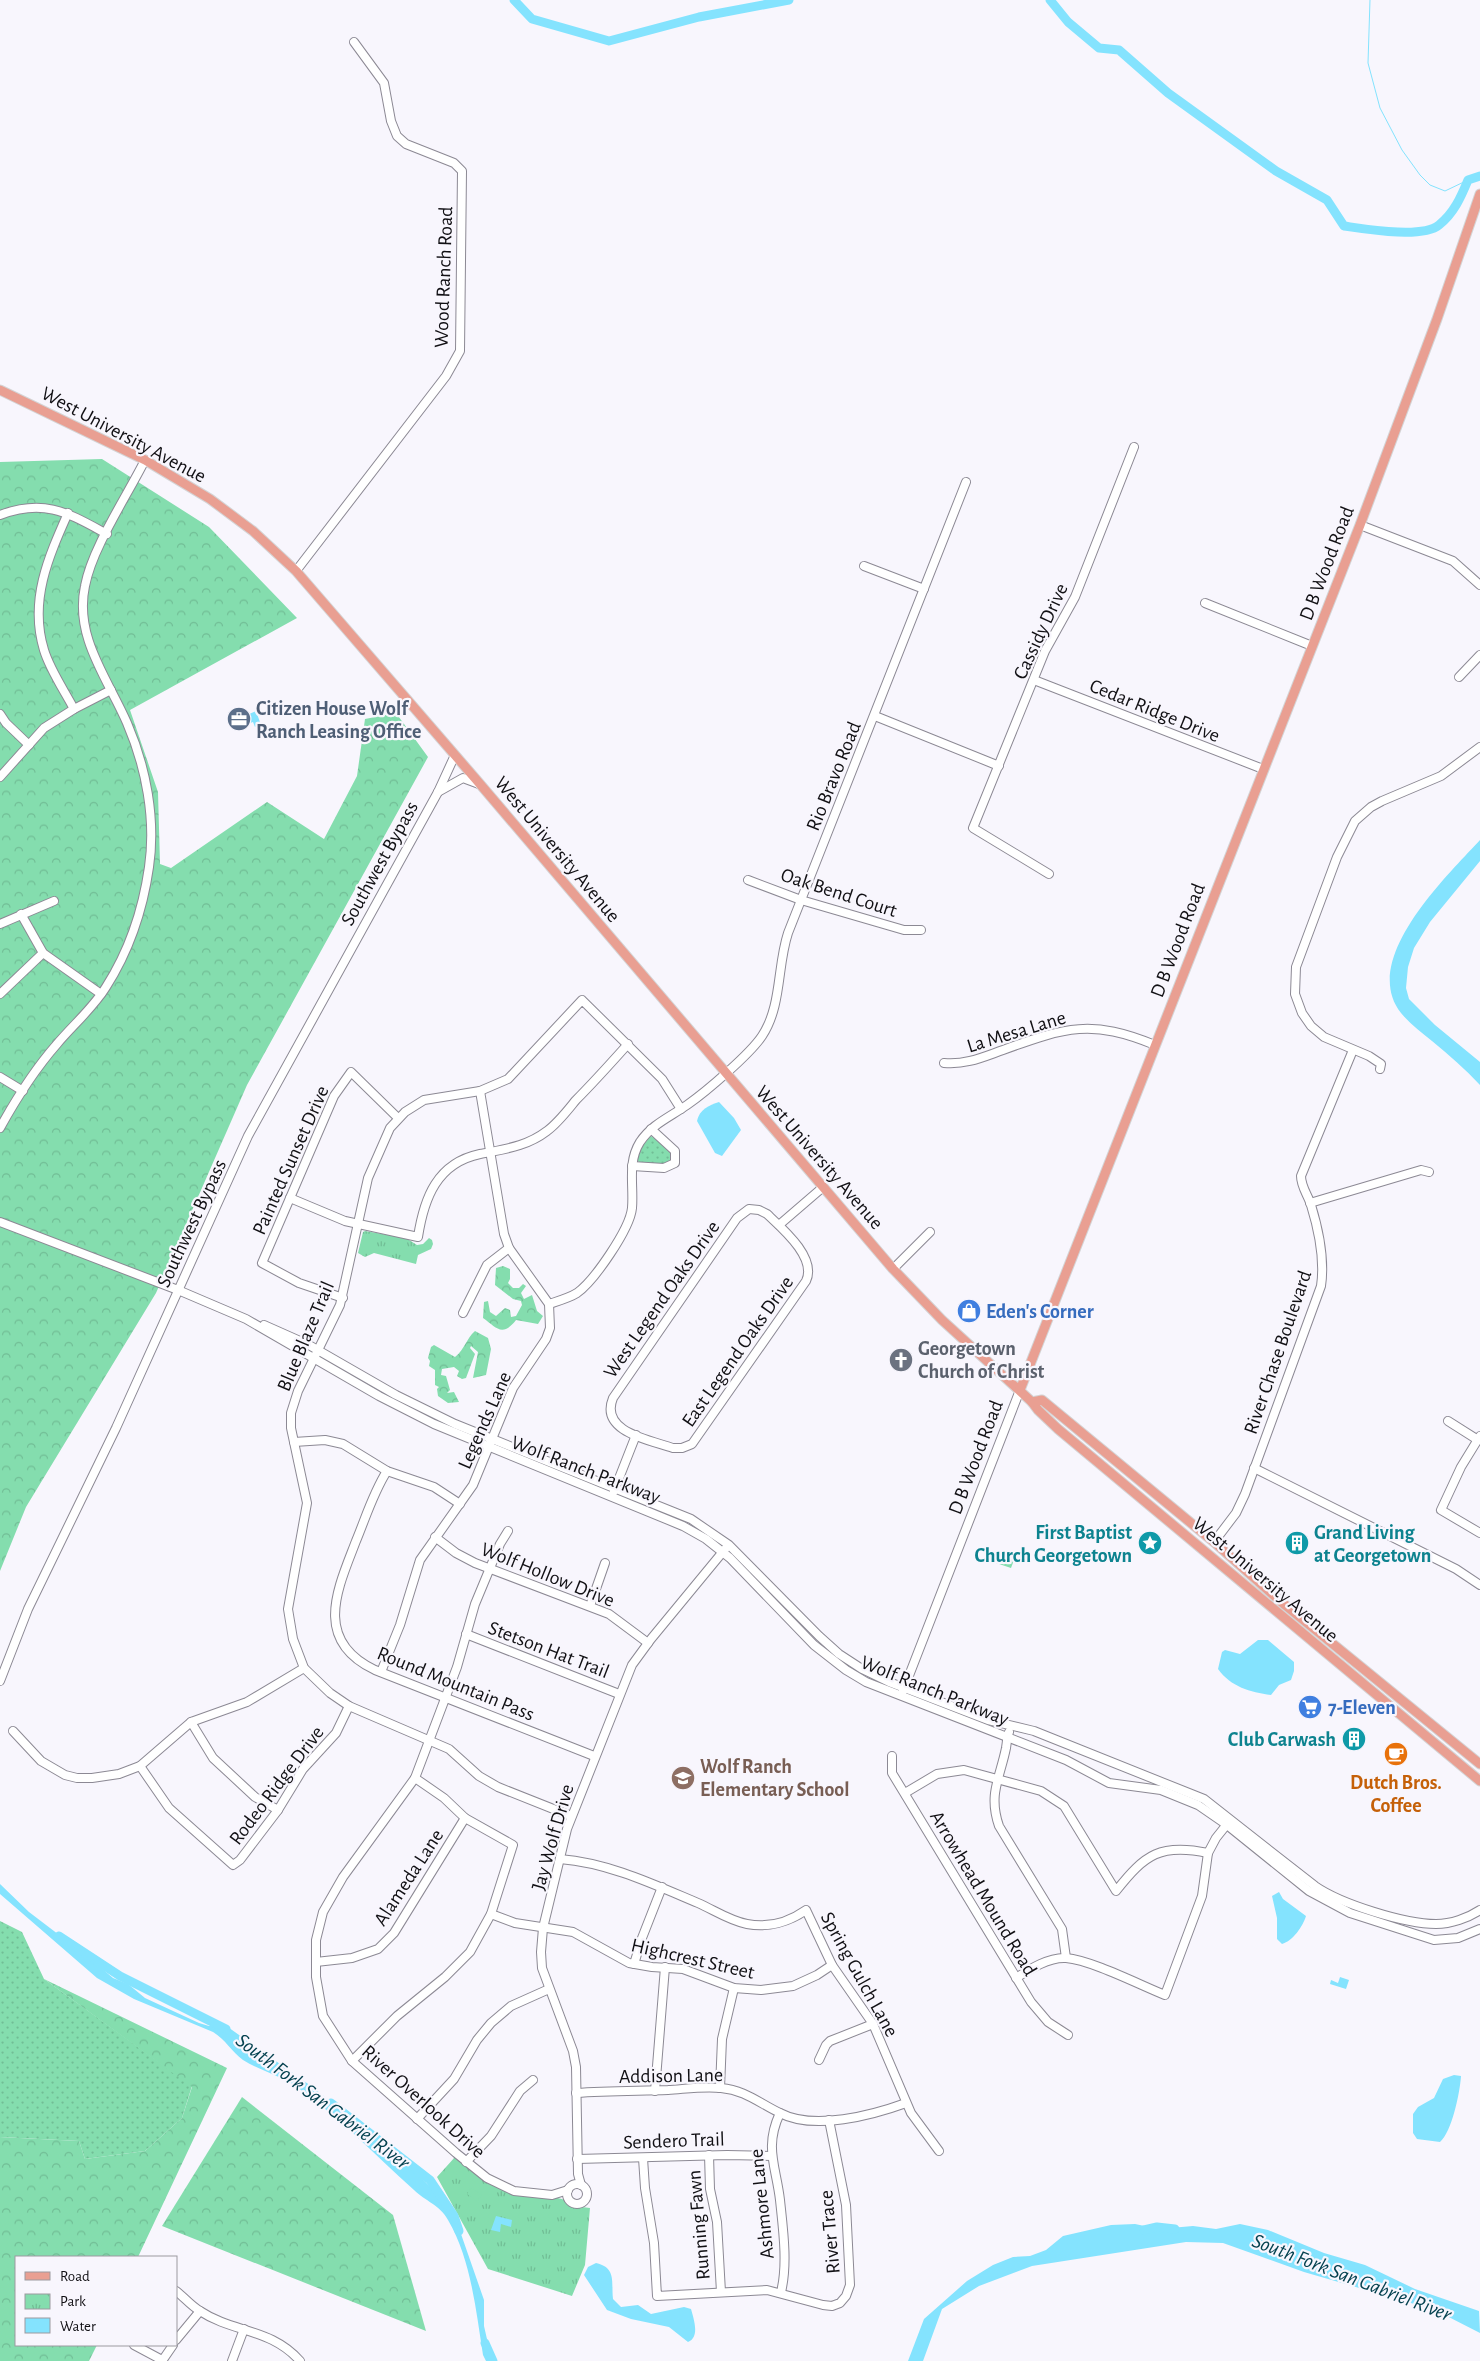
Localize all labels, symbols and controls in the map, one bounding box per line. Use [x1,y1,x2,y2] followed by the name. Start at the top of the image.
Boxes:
[432,206,456,348] street label: Wood Ranch Road
[38,383,209,487] street label: West University Avenue
[1296,504,1358,623] street label: D B Wood Road
[1010,580,1072,682] street label: Cassidy Drive
[1087,676,1223,746] street label: Cedar Ridge Drive
[256,699,422,742] place label: Citizen House Wolf Ranch Leasing Office
[226,706,252,732] office icon: Citizen House Wolf Ranch Leasing Office
[803,719,865,834] street label: Rio Bravo Road
[491,773,624,926] street label: West University Avenue
[338,798,422,929] street label: Southwest Bypass
[778,865,900,921] street label: Oak Bend Court
[1147,881,1209,1000] street label: D B Wood Road
[964,1007,1068,1056] street label: La Mesa Lane
[752,1082,887,1233] street label: West University Avenue
[249,1083,333,1238] street label: Painted Sunset Drive
[154,1156,230,1290] street label: Southwest Bypass
[600,1217,724,1382] street label: West Legend Oaks Drive
[1241,1268,1315,1437] street label: River Chase Boulevard
[678,1273,797,1431] street label: East Legend Oaks Drive
[274,1278,338,1394] street label: Blue Blaze Trail
[956,1298,982,1324] shop icon: Eden's Corner
[986,1302,1094,1322] place label: Eden's Corner
[918,1339,1045,1382] place label: Georgetown Church of Christ
[888,1347,914,1373] church icon: Georgetown Church of Christ
[455,1369,515,1472] street label: Legends Lane
[945,1398,1007,1517] street label: D B Wood Road
[508,1432,663,1508] street label: Wolf Ranch Parkway
[1189,1513,1342,1646] street label: West University Avenue
[974,1523,1132,1566] place label: First Baptist Church Georgetown
[1314,1523,1431,1566] place label: Grand Living at Georgetown
[1137,1530,1163,1556] place icon: First Baptist Church Georgetown
[1284,1530,1310,1556] building icon: Grand Living at Georgetown
[478,1539,617,1611] street label: Wolf Hollow Drive
[485,1618,612,1682] street label: Stetson Hat Trail
[374,1643,537,1725] street label: Round Mountain Pass
[858,1652,1012,1730] street label: Wolf Ranch Parkway
[1297,1694,1323,1720] supermarket icon: 7-Eleven
[1328,1698,1396,1718] place label: 7-Eleven
[226,1722,328,1849] street label: Rodeo Ridge Drive
[1341,1726,1367,1752] building icon: Club Carwash
[1228,1730,1336,1750] place label: Club Carwash
[1383,1741,1409,1767] cafe icon: Dutch Bros. Coffee
[700,1757,849,1800] place label: Wolf Ranch Elementary School
[670,1765,696,1791] school or university icon: Wolf Ranch Elementary School
[1350,1773,1442,1816] place label: Dutch Bros. Coffee
[528,1782,578,1893] street label: Jay Wolf Drive
[926,1807,1040,1980] street label: Arrowhead Mound Road
[370,1826,447,1929] street label: Alameda Lane
[817,1909,902,2040] street label: Spring Gulch Lane
[629,1935,757,1983] street label: Highcrest Street
[232,2029,414,2174] water label: South Fork San Gabriel River
[358,2041,489,2162] street label: River Overlook Drive
[619,2065,723,2087] street label: Addison Lane
[623,2129,725,2153] street label: Sendero Trail
[746,2148,778,2260] street label: Ashmore Lane
[684,2169,714,2281] street label: Running Fawn
[816,2189,844,2275] street label: River Trace
[1249,2230,1455,2326] water label: South Fork San Gabriel River
[15,2256,178,2346] legend
[60,2269,90,2284] text: Road
[60,2294,86,2309] text: Park
[60,2319,96,2334] text: Water

